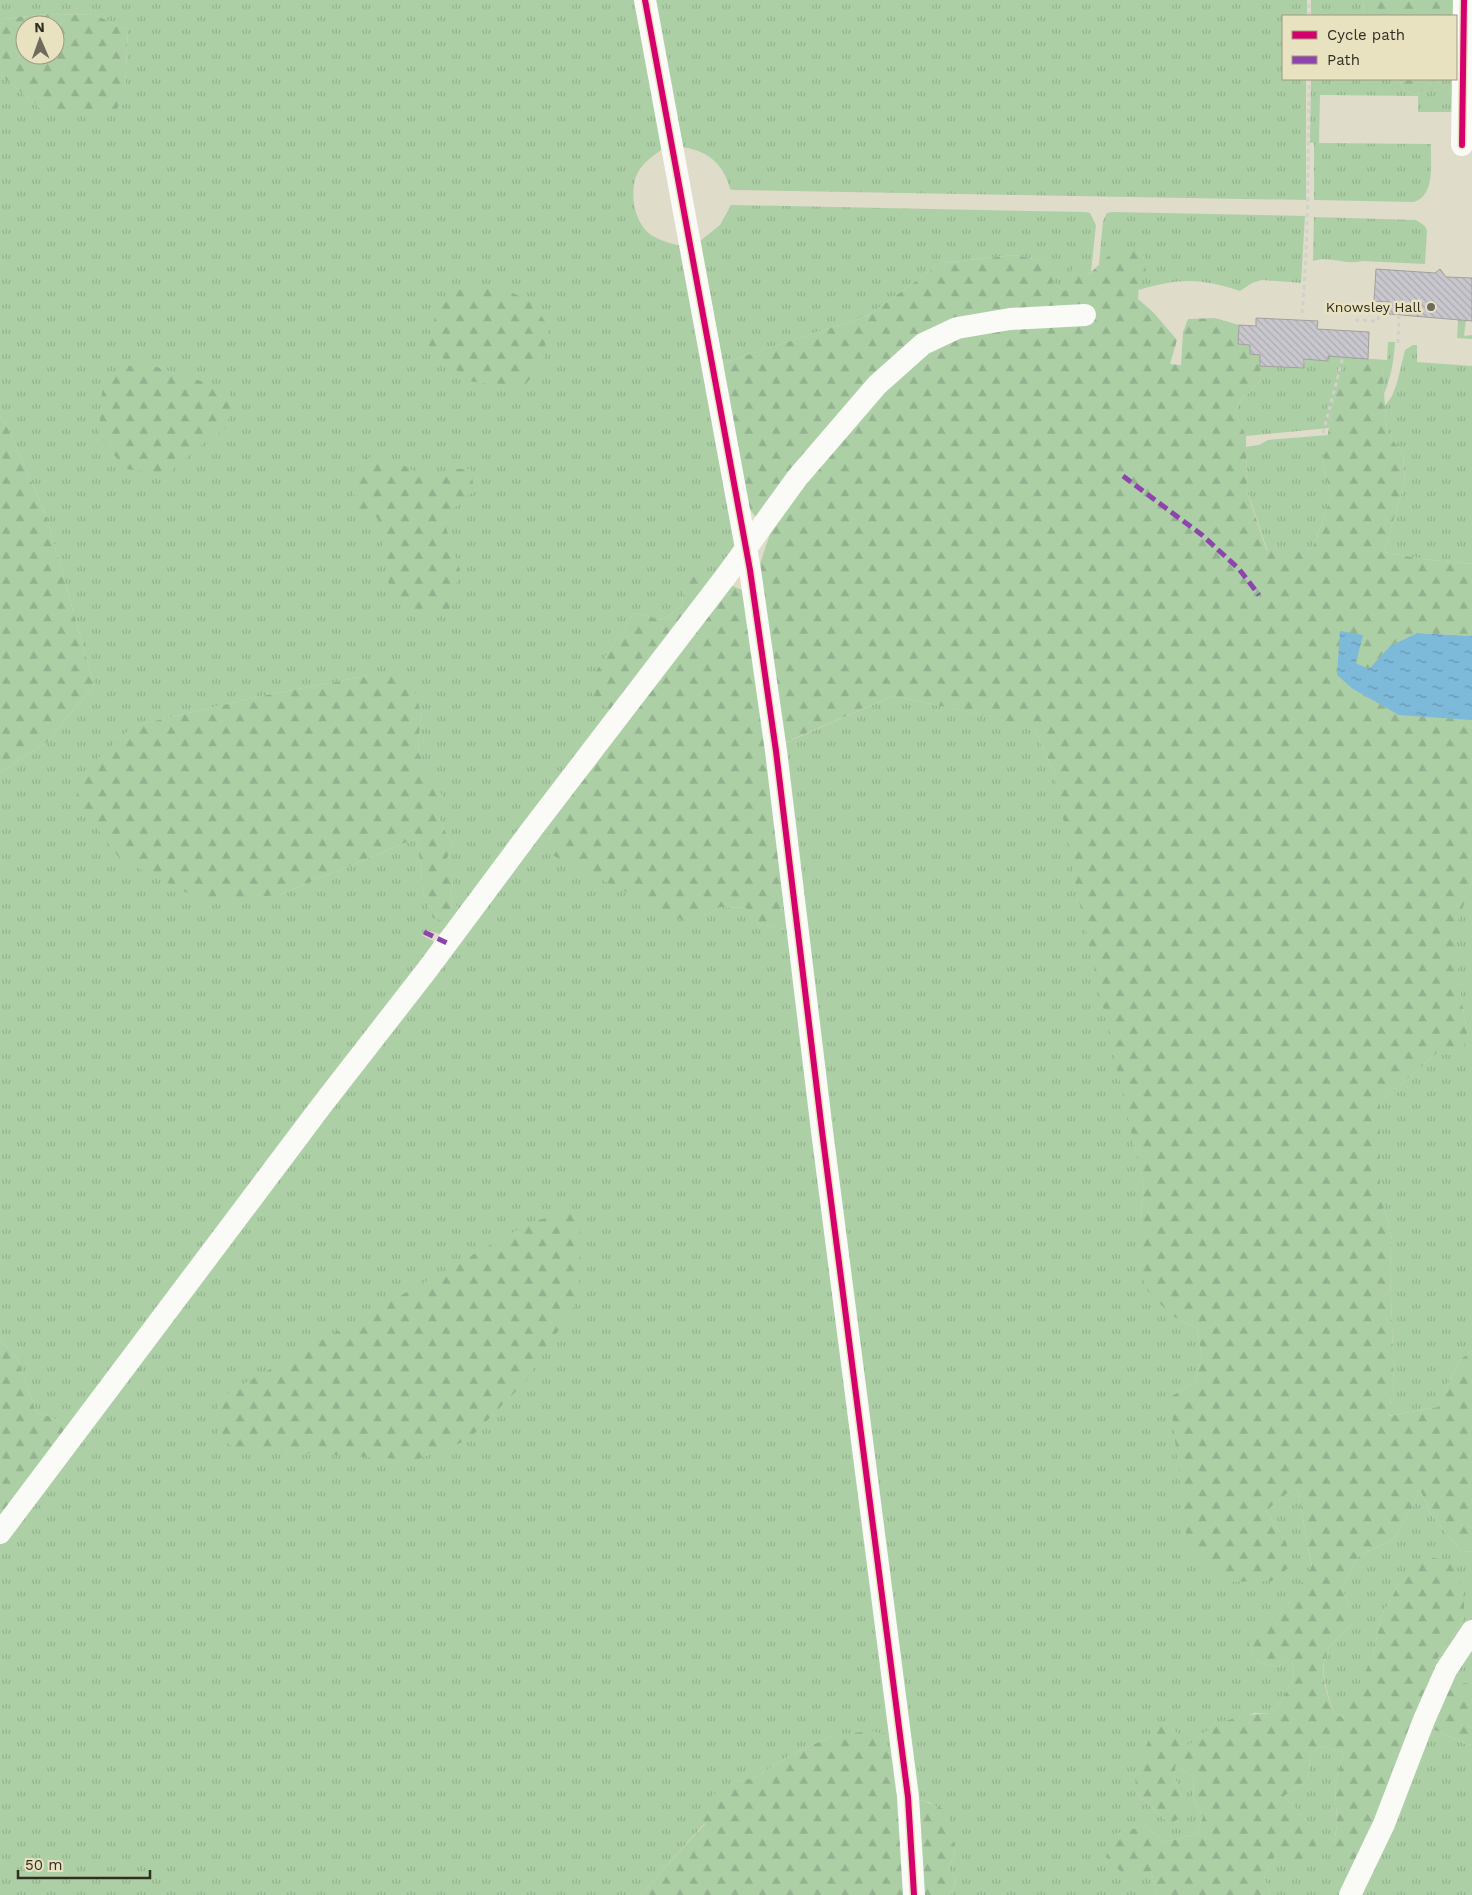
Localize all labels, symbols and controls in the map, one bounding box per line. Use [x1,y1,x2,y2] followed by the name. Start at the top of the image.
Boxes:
[15,15,65,65] north arrow
[1282,15,1457,80] legend
[34,19,45,35] text: N
[1327,26,1405,44] text: Cycle path
[1327,51,1360,69] text: Path
[1326,299,1422,315] place label: Knowsley Hall
[1425,301,1437,313] marker: Knowsley Hall
[18,1848,150,1880] scale bar
[25,1856,62,1874] text: 50 m

